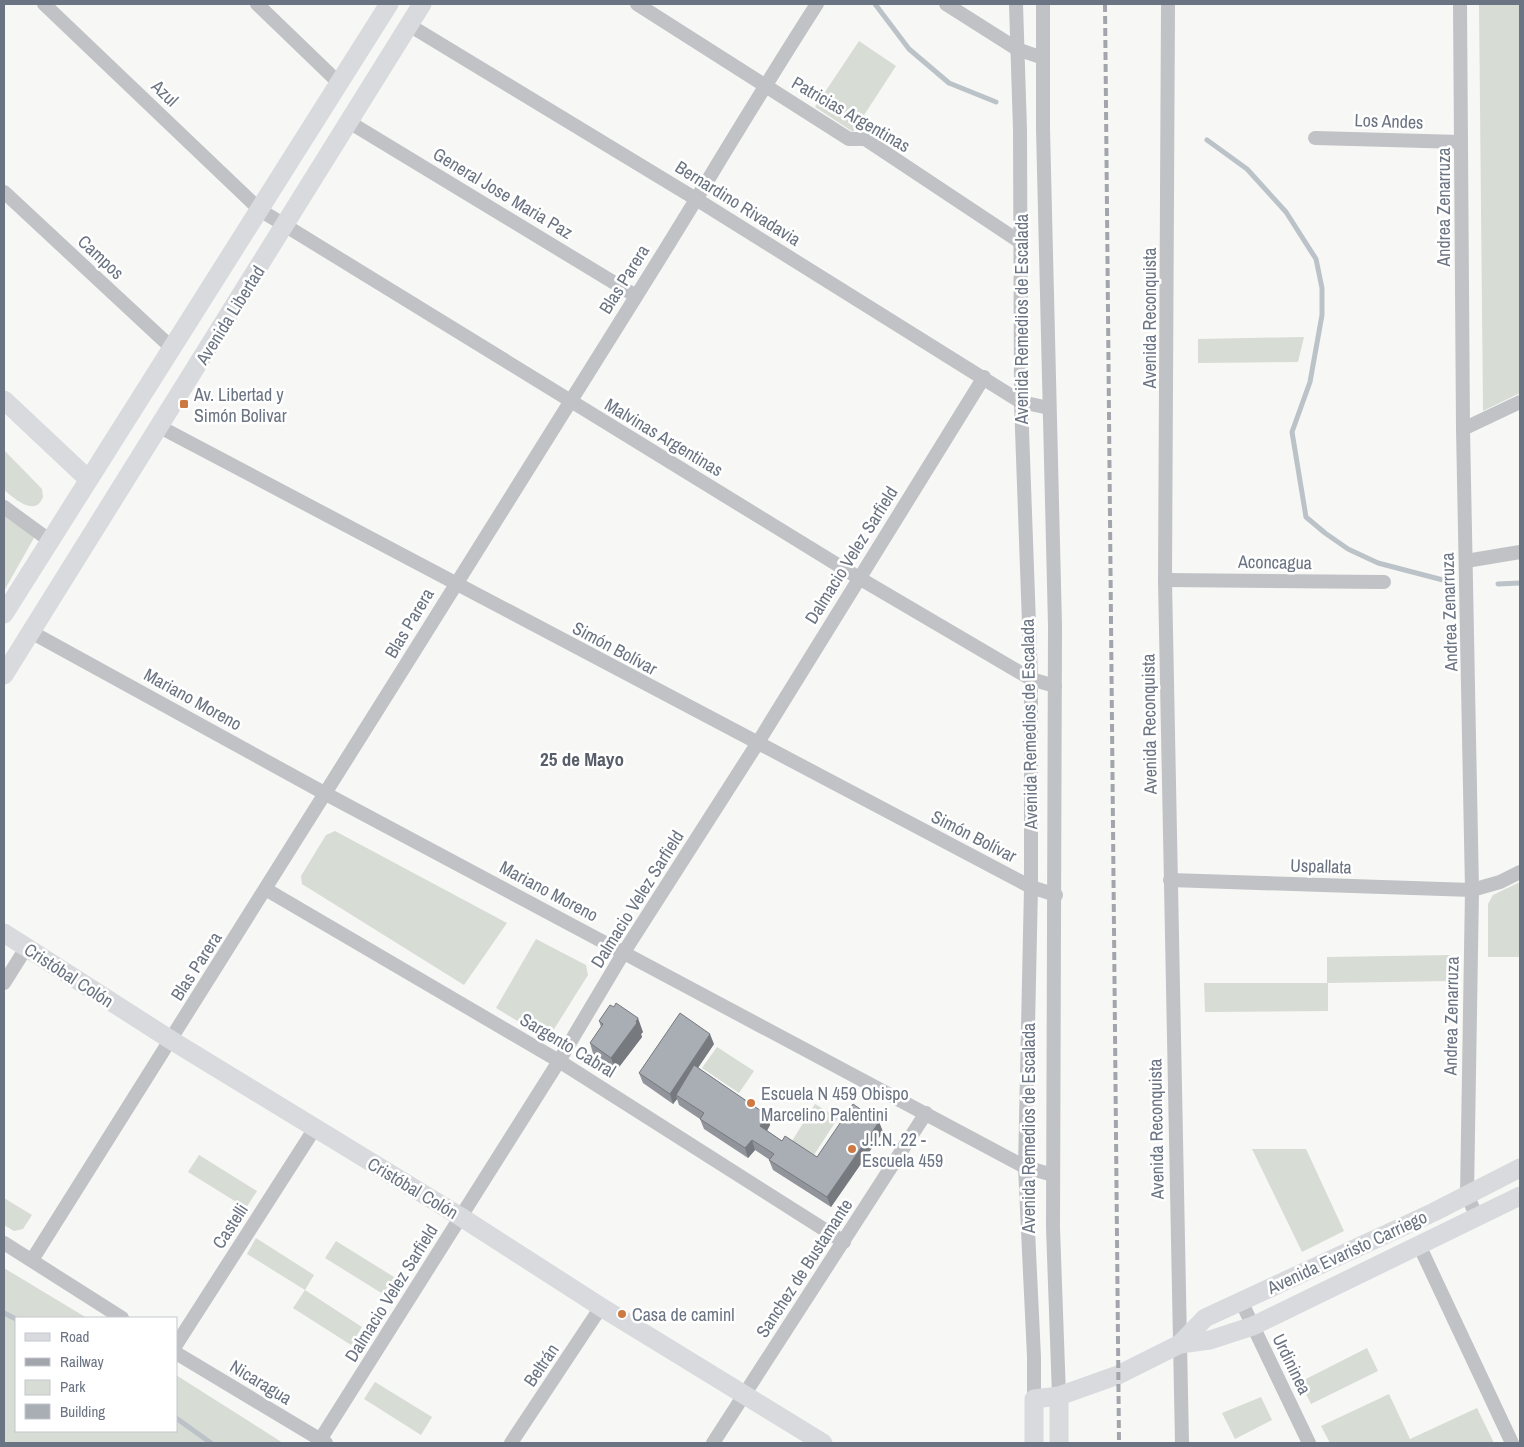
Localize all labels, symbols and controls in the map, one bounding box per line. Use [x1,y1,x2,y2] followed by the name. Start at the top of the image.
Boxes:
[787,70,915,158] street label: Patricias Argentinas
[145,73,184,112] street label: Azul
[1354,107,1424,135] street label: Los Andes
[428,141,578,245] street label: General Jose Maria Paz
[1431,148,1456,267] street label: Andrea Zenarruza
[670,154,806,252] street label: Bernardino Rivadavia
[1009,214,1034,425] street label: Avenida Remedios de Escalada
[72,229,130,285] street label: Campos
[593,240,655,318] street label: Blas Parera
[1137,248,1162,389] street label: Avenida Reconquista
[189,261,270,370] street label: Avenida Libertad
[193,382,287,428] place label: Av. Libertad y Simón Bolivar
[600,392,728,482] street label: Malvinas Argentinas
[178,398,190,410] marker: Av. Libertad y Simón Bolivar
[799,482,903,628] street label: Dalmacio Velez Sarfield
[1237,549,1312,575] street label: Aconcagua
[1434,552,1464,673] street label: Andrea Zenarruza
[378,584,440,662] street label: Blas Parera
[568,615,662,681] street label: Simón Bolívar
[1015,618,1043,831] street label: Avenida Remedios de Escalada
[1135,653,1163,796] street label: Avenida Reconquista
[140,662,246,736] street label: Mariano Moreno
[540,746,624,772] district label: 25 de Mayo
[927,804,1021,868] street label: Simón Bolívar
[585,826,689,972] street label: Dalmacio Velez Sarfield
[1290,852,1352,880] street label: Uspallata
[495,855,603,927] street label: Mariano Moreno
[165,927,227,1005] street label: Blas Parera
[20,937,118,1013] street label: Cristóbal Colón
[1437,956,1465,1077] street label: Andrea Zenarruza
[515,1007,621,1083] street label: Sargento Cabral
[1016,1023,1041,1234] street label: Avenida Remedios de Escalada
[1142,1058,1170,1201] street label: Avenida Reconquista
[761,1081,909,1127] place label: Escuela N 459 Obispo Marcelino Palentini
[745,1097,757,1109] marker: Escuela N 459 Obispo Marcelino Palentini
[862,1127,943,1173] place label: J.I.N. 22 - Escuela 459
[846,1143,858,1155] marker: J.I.N. 22 - Escuela 459
[363,1151,463,1225] street label: Cristóbal Colón
[750,1194,858,1342] street label: Sanchez de Bustamante
[206,1199,254,1253] street label: Castelli
[1262,1204,1431,1300] street label: Avenida Evaristo Carriego
[339,1220,443,1366] street label: Dalmacio Velez Sarfield
[632,1302,735,1327] place label: Casa de caminl
[616,1308,628,1320] marker: Casa de caminl
[15,1317,178,1432] legend
[60,1326,89,1347] text: Road
[1267,1329,1317,1399] street label: Urdininea
[518,1339,564,1391] street label: Beltrán
[60,1351,105,1372] text: Railway
[225,1354,297,1410] street label: Nicaragua
[60,1376,86,1397] text: Park
[60,1401,105,1422] text: Building

